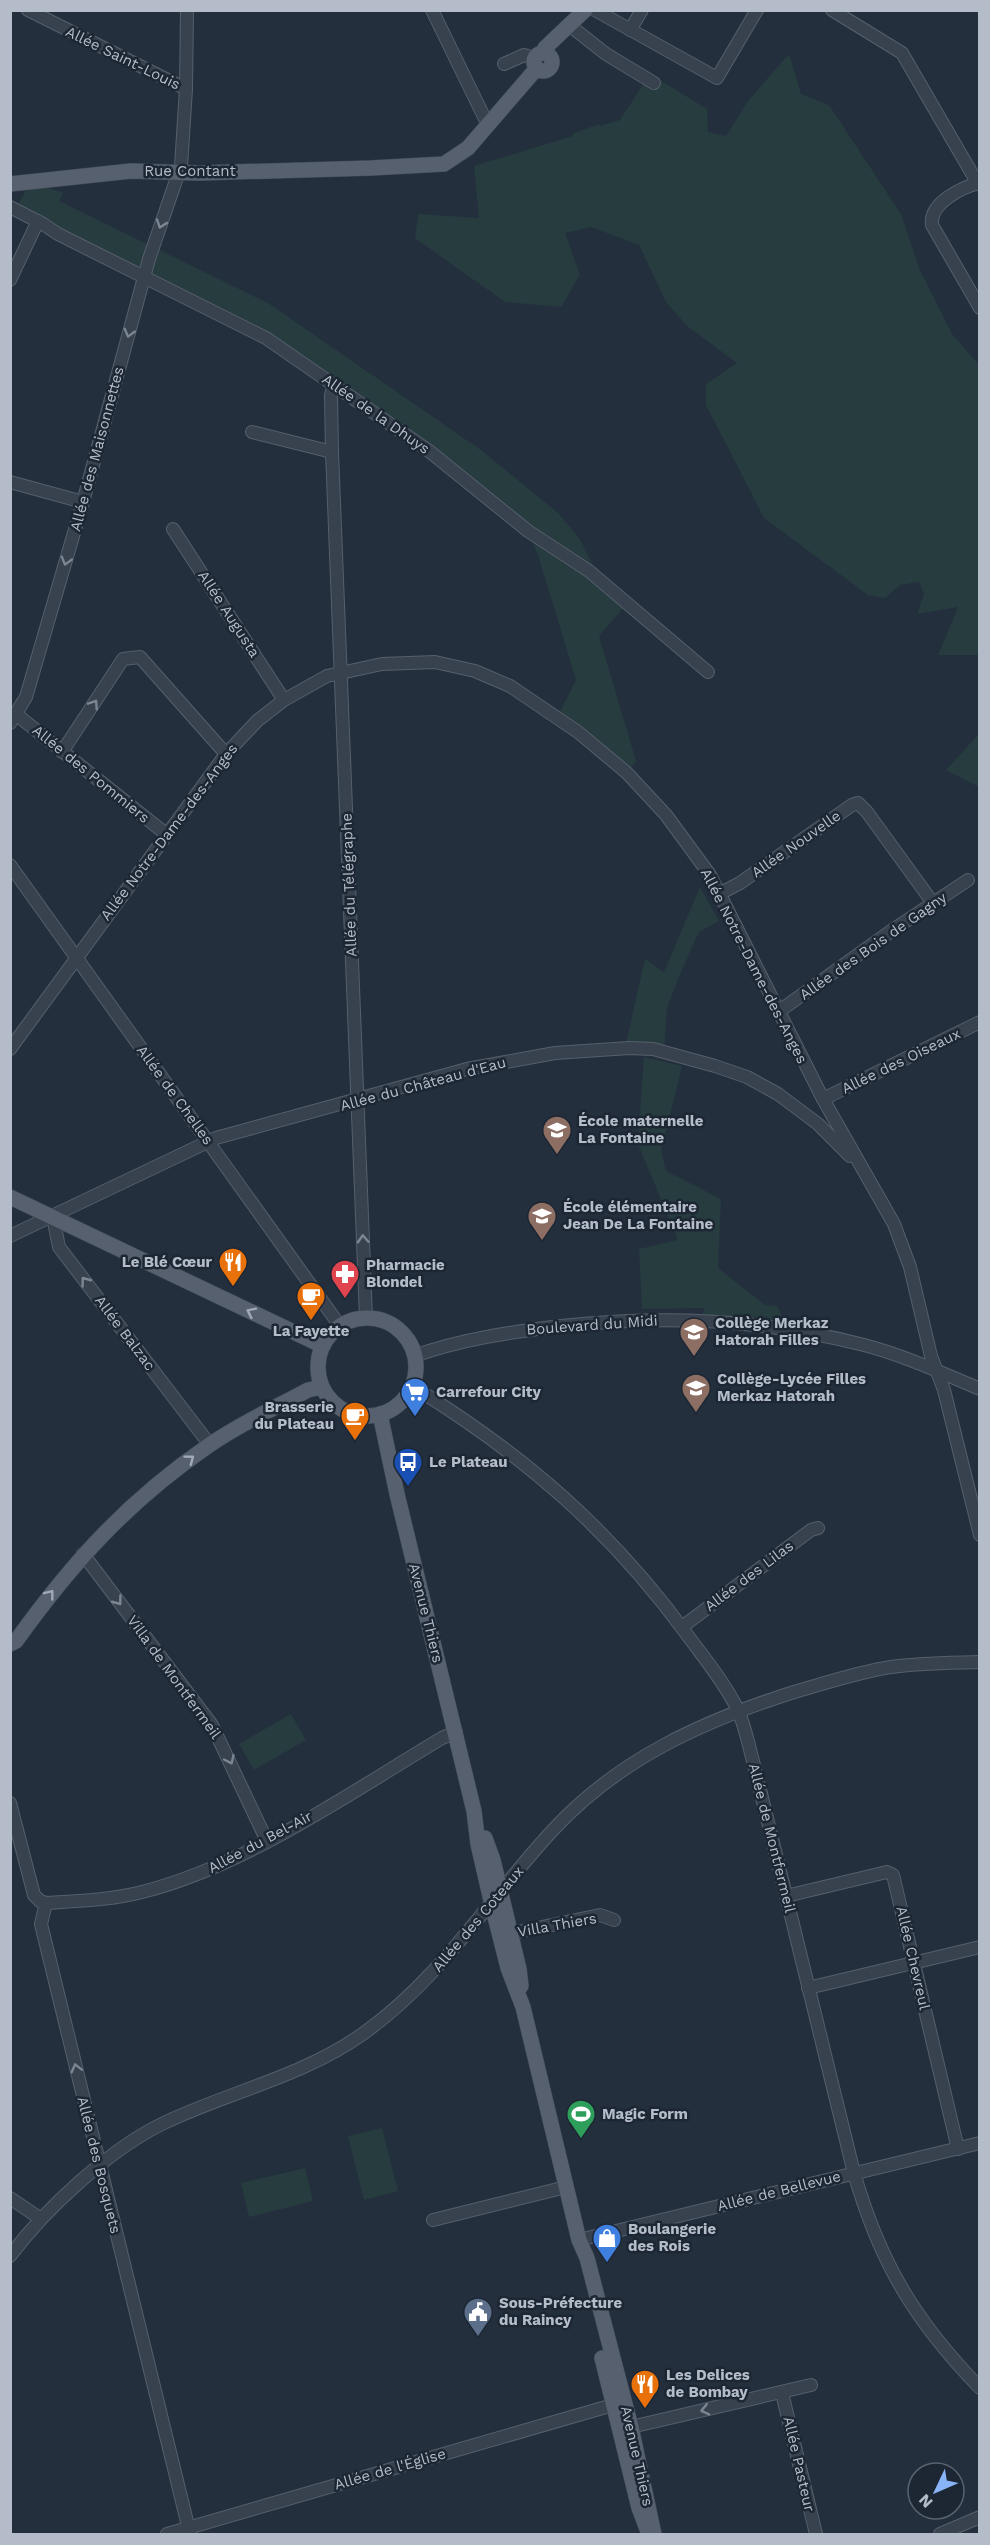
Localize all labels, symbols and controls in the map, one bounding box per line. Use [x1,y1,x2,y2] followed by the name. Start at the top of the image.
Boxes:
[63,22,183,94] street label: Allée Saint-Louis
[144,162,236,180] street label: Rue Contant
[156,218,169,229] one-way arrow
[124,328,137,338] one-way arrow
[66,365,128,533] street label: Allée des Maisonnettes
[319,370,433,458] street label: Allée de la Dhuys
[61,555,73,566] one-way arrow
[194,567,264,661] street label: Allée Augusta
[87,699,98,710] one-way arrow
[29,721,153,827] street label: Allée des Pommiers
[97,740,241,924] street label: Allée Notre-Dame-des-Anges
[748,807,844,881] street label: Allée Nouvelle
[337,813,361,957] street label: Allée du Télégraphe
[697,865,811,1067] street label: Allée Notre-Dame-des-Anges
[796,888,950,1004] street label: Allée des Bois de Gagny
[839,1024,963,1098] street label: Allée des Oiseaux
[133,1042,217,1148] street label: Allée de Chelles
[338,1053,508,1115] street label: Allée du Château d'Eau
[578,1112,704,1147] place label: École maternelle La Fontaine
[541,1114,573,1156] school or university icon: École maternelle La Fontaine
[563,1198,714,1233] place label: École élémentaire Jean De La Fontaine
[526,1200,558,1242] school or university icon: École élémentaire Jean De La Fontaine
[357,1234,370,1243] one-way arrow
[217,1246,249,1288] restaurant icon: Le Blé Cœur
[122,1253,213,1271] place label: Le Blé Cœur
[366,1256,445,1291] place label: Pharmacie Blondel
[329,1258,361,1300] pharmacy icon: Pharmacie Blondel
[82,1277,93,1288] one-way arrow
[295,1280,327,1322] cafe icon: La Fayette
[91,1292,159,1374] street label: Allée Balzac
[246,1307,257,1319] one-way arrow
[526,1311,658,1339] street label: Boulevard du Midi
[715,1314,829,1349] place label: Collège Merkaz Hatorah Filles
[678,1316,710,1358] school or university icon: Collège Merkaz Hatorah Filles
[273,1322,350,1340] place label: La Fayette
[717,1370,866,1405] place label: Collège-Lycée Filles Merkaz Hatorah
[680,1372,712,1414] school or university icon: Collège-Lycée Filles Merkaz Hatorah
[399,1376,431,1418] supermarket icon: Carrefour City
[436,1383,541,1401] place label: Carrefour City
[254,1398,334,1433] place label: Brasserie du Plateau
[339,1400,371,1442] cafe icon: Brasserie du Plateau
[392,1446,424,1488] bus stop icon: Le Plateau
[429,1453,508,1471] place label: Le Plateau
[184,1455,195,1466] one-way arrow
[701,1537,797,1615] street label: Allée des Lilas
[405,1561,447,1665] street label: Avenue Thiers
[43,1590,54,1601] one-way arrow
[111,1594,122,1605] one-way arrow
[123,1612,225,1743] street label: Villa de Montfermeil
[222,1754,234,1765] one-way arrow
[745,1761,799,1915] street label: Allée de Montfermeil
[205,1807,315,1877] street label: Allée du Bel-Air
[429,1862,527,1976] street label: Allée des Coteaux
[892,1904,934,2012] street label: Allée Chevreul
[516,1909,598,1941] street label: Villa Thiers
[70,2064,83,2074] one-way arrow
[73,2095,125,2235] street label: Allée des Bosquets
[565,2098,597,2140] sports icon: Magic Form
[602,2105,688,2123] place label: Magic Form
[715,2167,843,2215] street label: Allée de Bellevue
[628,2220,716,2255] place label: Boulangerie des Rois
[591,2222,623,2264] shop icon: Boulangerie des Rois
[499,2294,622,2329] place label: Sous-Préfecture du Raincy
[462,2296,494,2338] public building icon: Sous-Préfecture du Raincy
[666,2366,750,2401] place label: Les Delices de Bombay
[629,2368,661,2410] restaurant icon: Les Delices de Bombay
[700,2403,710,2416] one-way arrow
[617,2404,657,2508] street label: Avenue Thiers
[779,2415,819,2513] street label: Allée Pasteur
[332,2444,448,2494] street label: Allée de l'Église
[906,2461,966,2521] north arrow
[915,2490,937,2512] text: N

